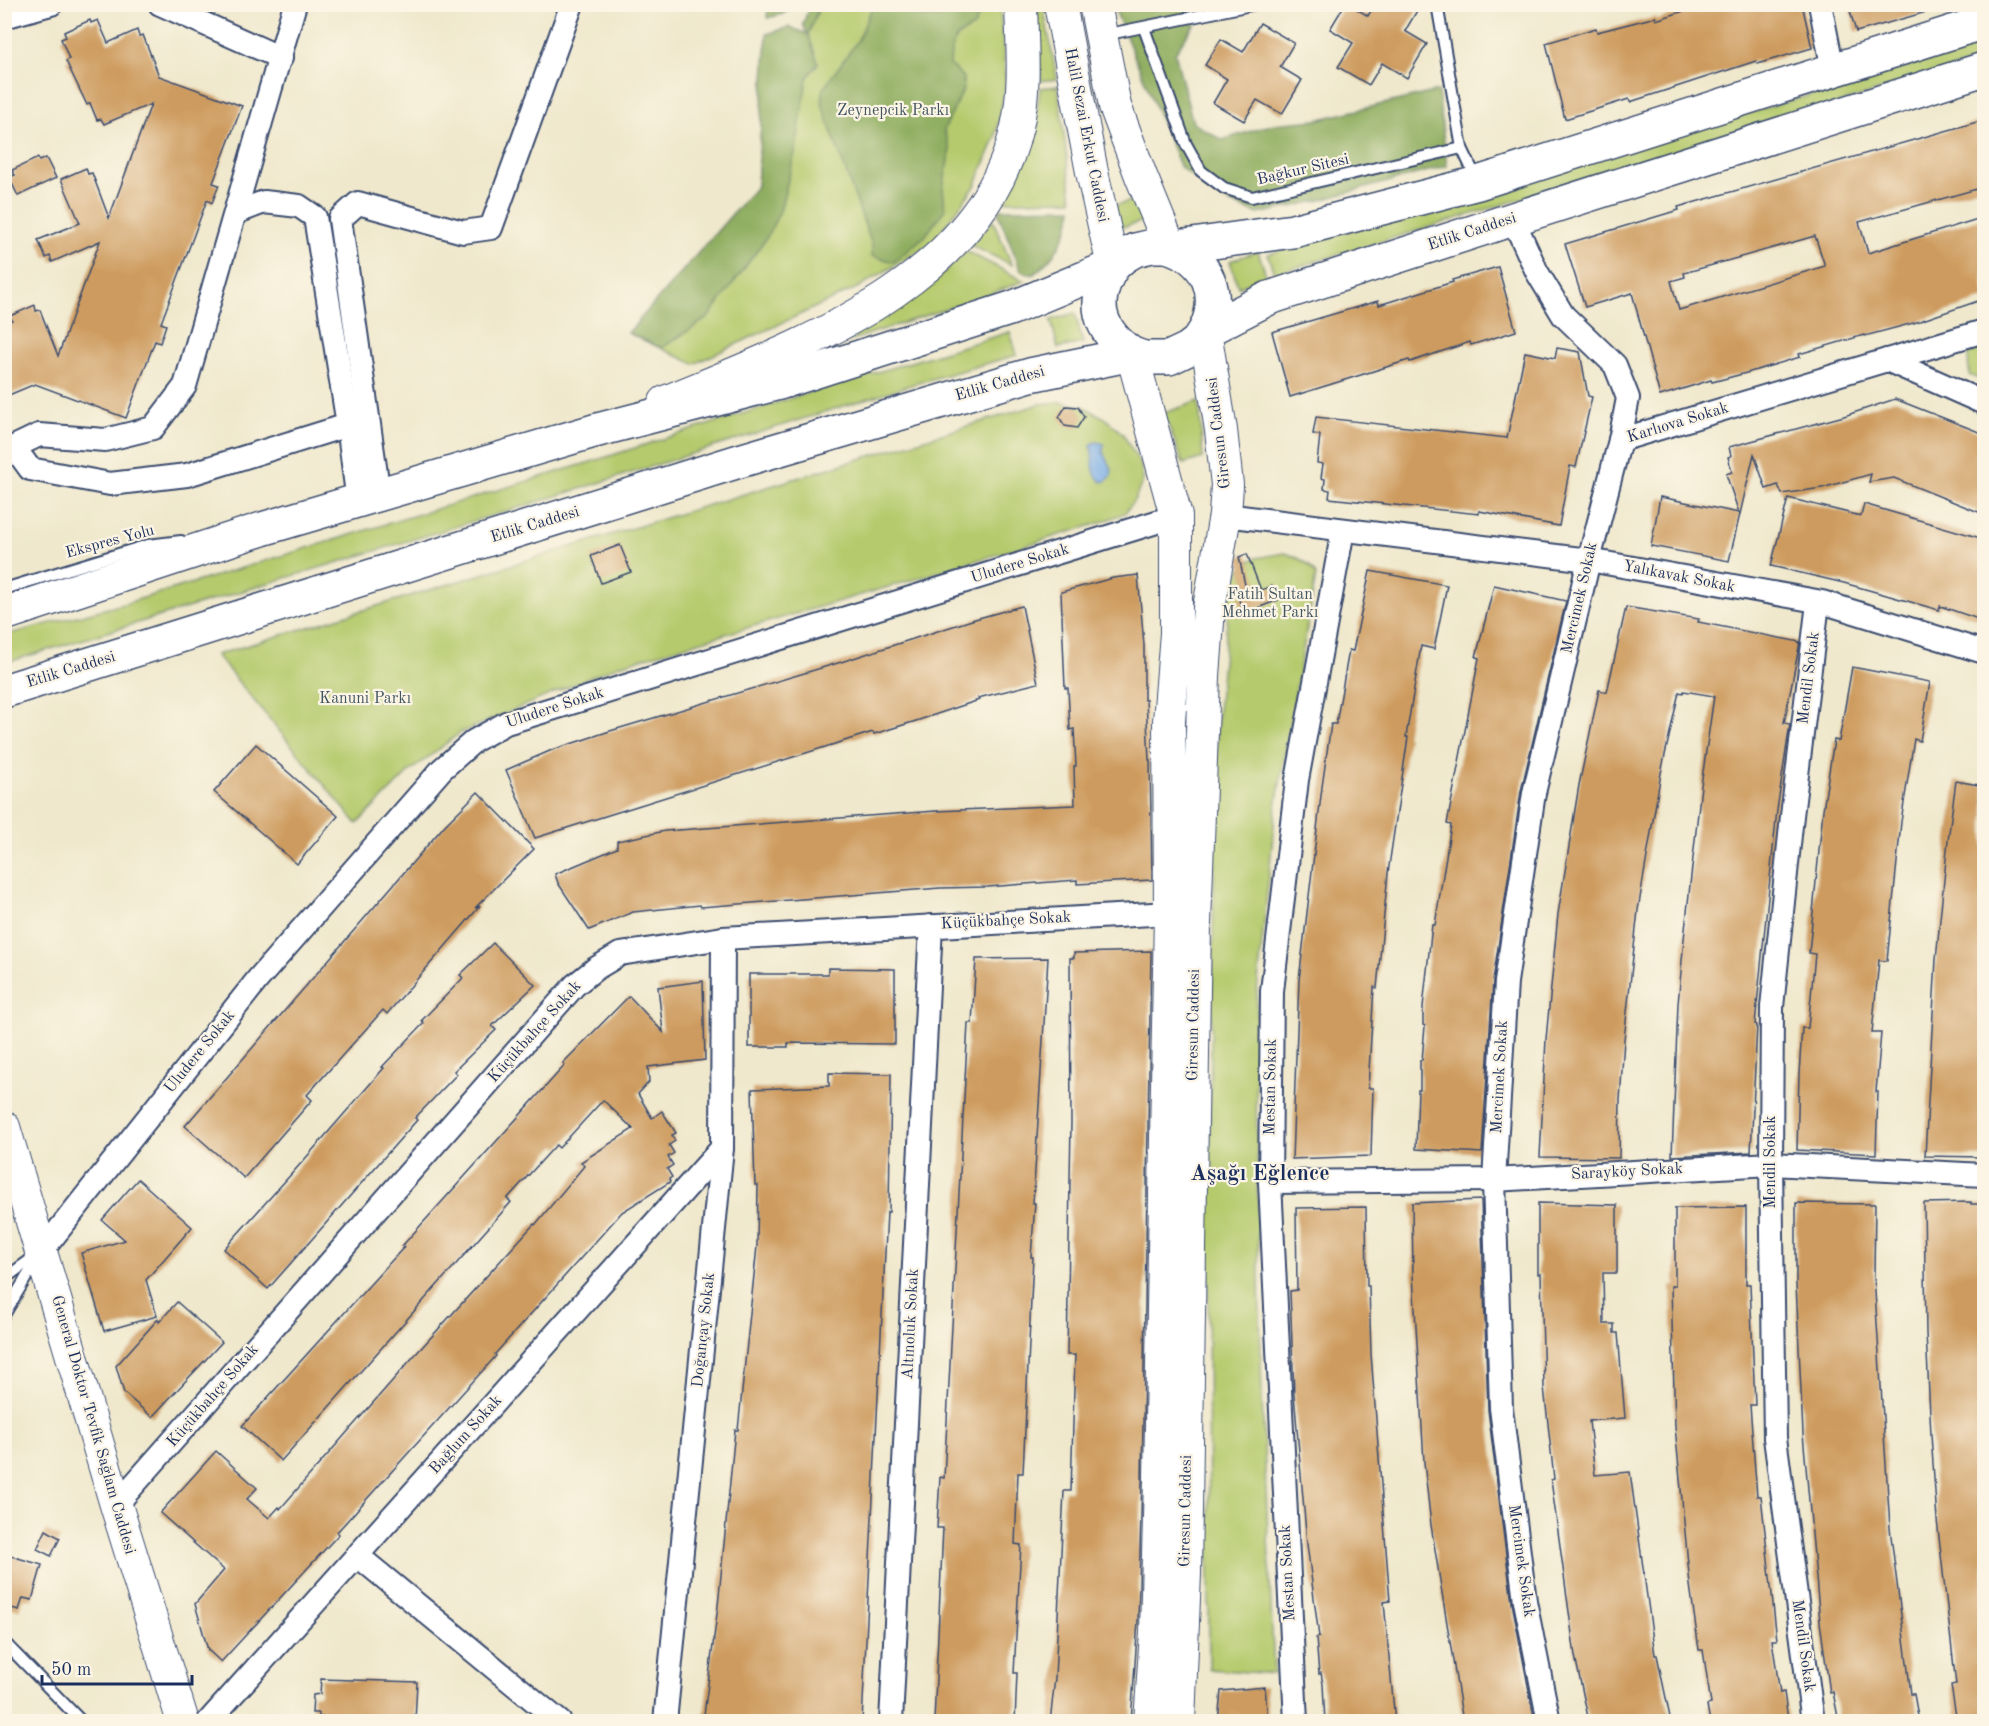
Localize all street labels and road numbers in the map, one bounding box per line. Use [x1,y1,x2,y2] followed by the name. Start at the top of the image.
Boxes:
[1061,46,1111,224] street label: Halil Sezai Erkut Caddesi
[1255,152,1351,188] street label: Bağkur Sitesi
[1426,210,1518,254] street label: Etlik Caddesi
[954,364,1046,404] street label: Etlik Caddesi
[1204,376,1234,490] street label: Giresun Caddesi
[1625,400,1731,446] street label: Karlıova Sokak
[489,504,581,546] street label: Etlik Caddesi
[64,522,157,562] street label: Ekspres Yolu
[969,541,1071,587] street label: Uludere Sokak
[1559,541,1601,655] street label: Mercimek Sokak
[1622,558,1736,596] street label: Yalıkavak Sokak
[1795,631,1823,725] street label: Mendil Sokak
[25,649,117,691] street label: Etlik Caddesi
[504,685,606,731] street label: Uludere Sokak
[940,910,1072,932] street label: Küçükbahçe Sokak
[1185,969,1203,1081] street label: Giresun Caddesi
[485,978,585,1086] street label: Küçükbahçe Sokak
[162,1007,238,1097] street label: Uludere Sokak
[1489,1020,1511,1134] street label: Mercimek Sokak
[1262,1038,1280,1136] street label: Mestan Sokak
[1763,1115,1779,1209] street label: Mendil Sokak
[1571,1161,1683,1183] street label: Sarayköy Sokak
[900,1268,922,1380] street label: Altınoluk Sokak
[690,1272,718,1388] street label: Doğançay Sokak
[48,1294,138,1556] street label: General Doktor Tevfik Sağlam Caddesi
[164,1342,262,1450] street label: Küçükbahçe Sokak
[427,1392,505,1478] street label: Bağlum Sokak
[1177,1455,1195,1567] street label: Giresun Caddesi
[1505,1503,1537,1619] street label: Mercimek Sokak
[1277,1524,1299,1622] street label: Mestan Sokak
[1789,1599,1817,1693] street label: Mendil Sokak

